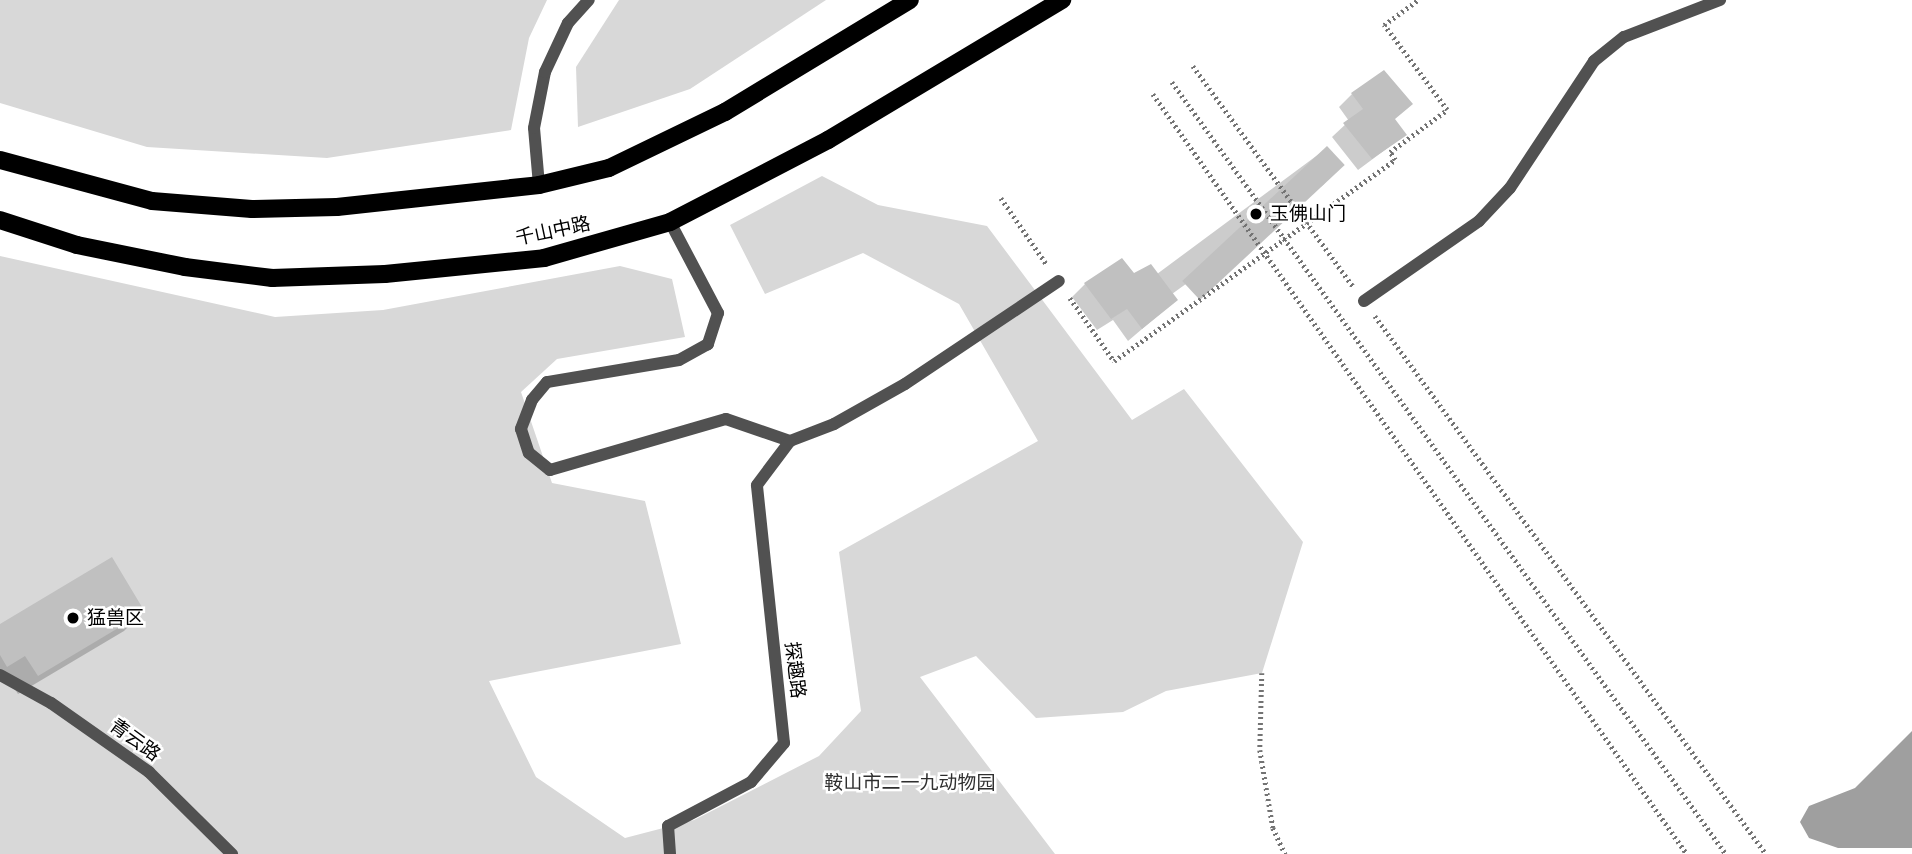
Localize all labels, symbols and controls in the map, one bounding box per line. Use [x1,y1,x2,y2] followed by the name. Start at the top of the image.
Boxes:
[1270,203,1346,225] place label: 玉佛山门
[1248,206,1264,222] marker: 玉佛山门
[513,212,593,250] street label: 千山中路
[87,607,144,629] place label: 猛兽区
[65,610,81,626] marker: 猛兽区
[780,640,810,700] street label: 探趣路
[105,714,165,766] street label: 青云路
[825,772,995,794] park label: 鞍山市二一九动物园

